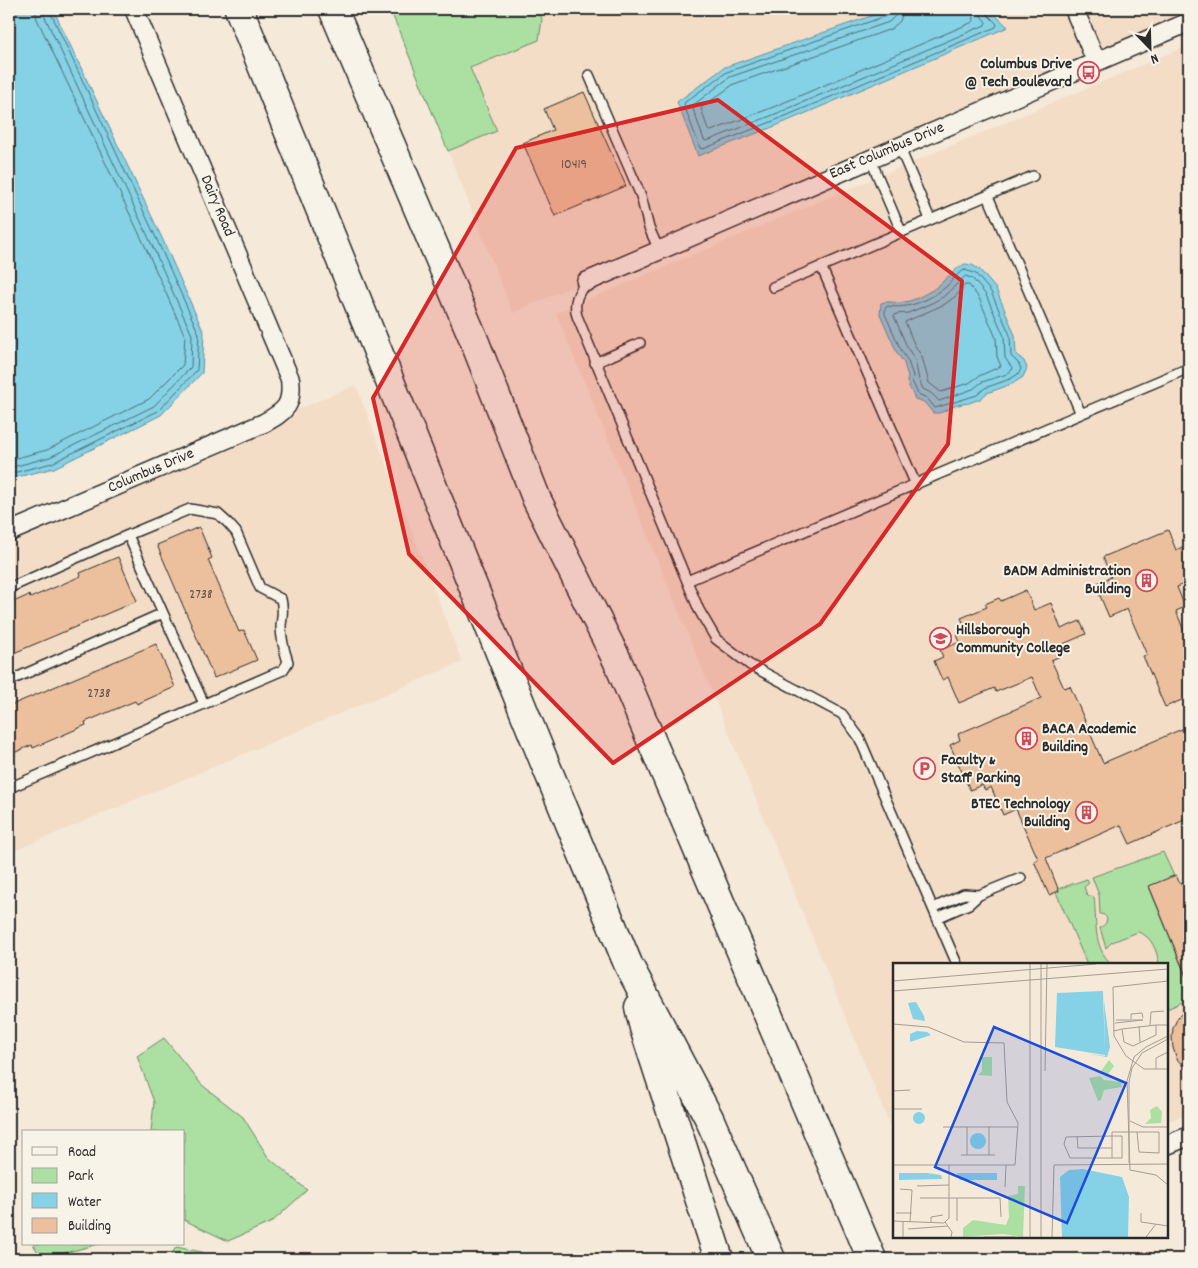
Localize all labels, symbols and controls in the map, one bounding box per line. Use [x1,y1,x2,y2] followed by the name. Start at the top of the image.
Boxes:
[1126,22,1176,72] north arrow
[1147,48,1161,69] text: N
[965,53,1072,94] place label: Columbus Drive @ Tech Boulevard
[1076,61,1100,85] bus stop icon: Columbus Drive @ Tech Boulevard
[826,116,948,186] street label: East Columbus Drive
[561,155,587,175] house number: 10419
[194,172,240,240] street label: Dairy Road
[104,442,198,500] street label: Columbus Drive
[1003,560,1131,601] place label: BADM Administration Building
[1135,568,1159,592] building icon: BADM Administration Building
[189,585,213,605] house number: 2738
[956,619,1070,660] place label: Hillsborough Community College
[928,627,952,651] school or university icon: Hillsborough Community College
[87,684,111,704] house number: 2738
[1042,718,1137,759] place label: BACA Academic Building
[1014,726,1038,750] building icon: BACA Academic Building
[941,749,1021,790] place label: Faculty & Staff Parking
[913,757,937,781] parking icon: Faculty & Staff Parking
[971,793,1072,834] place label: BTEC Technology Building
[1074,801,1098,825] building icon: BTEC Technology Building
[893,963,1168,1238] inset map
[22,1130,185,1246] legend
[68,1142,96,1164] text: Road
[68,1166,94,1188] text: Park
[68,1192,102,1214] text: Water
[68,1216,111,1238] text: Building

